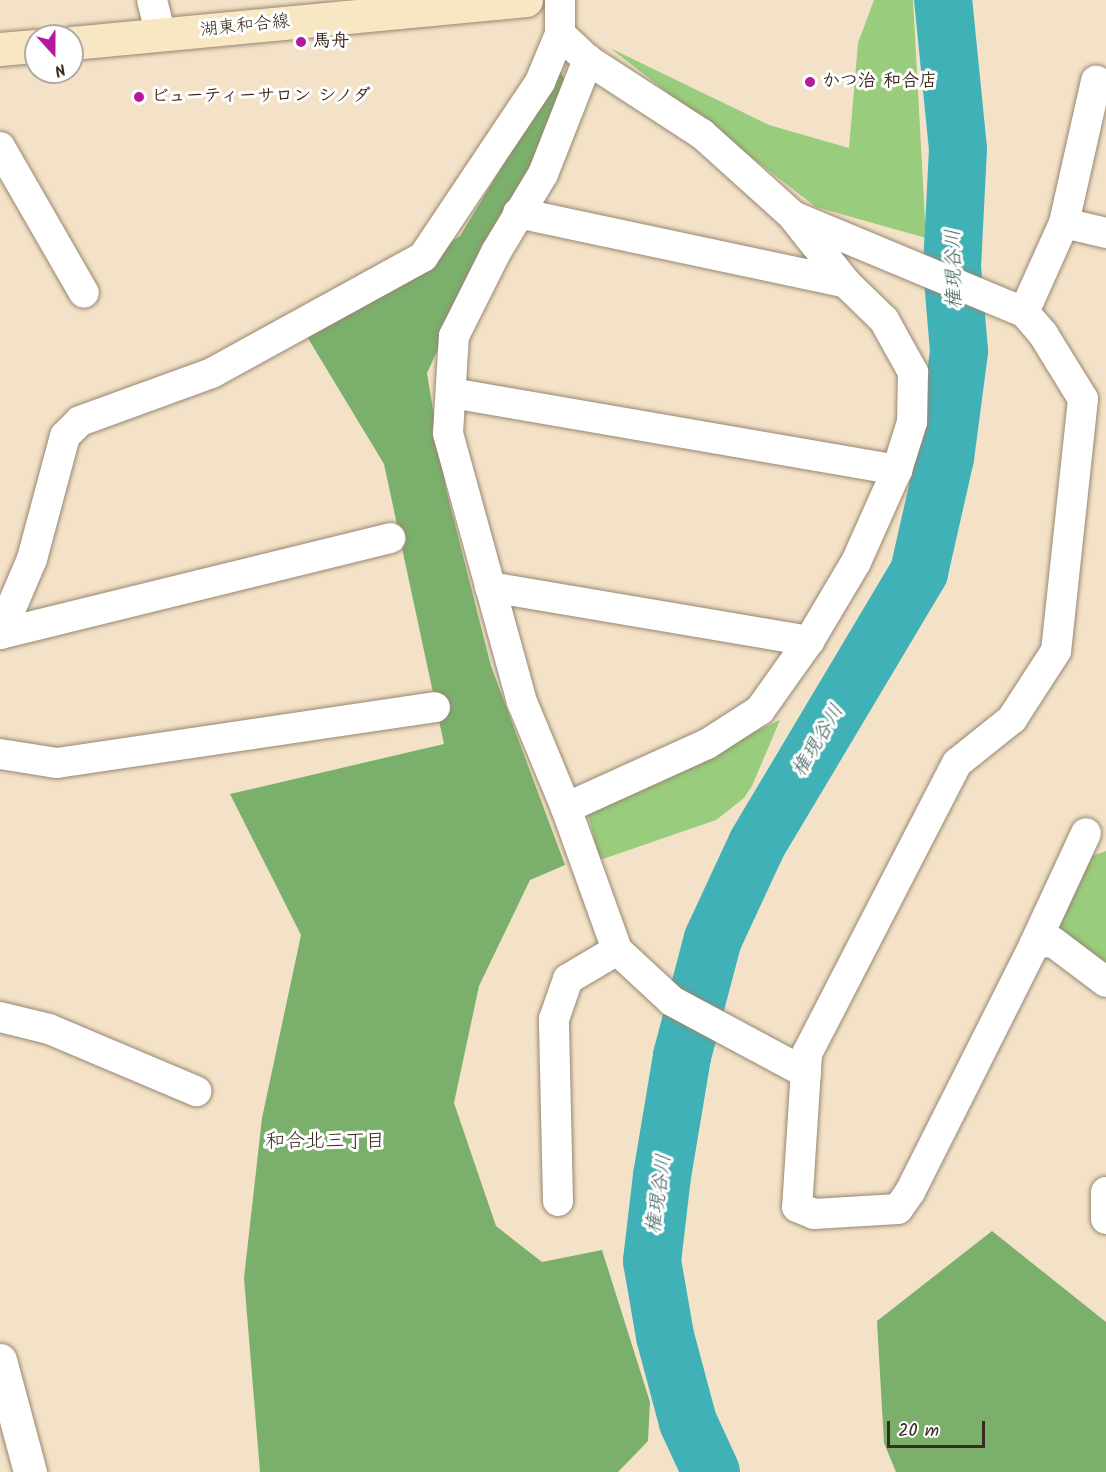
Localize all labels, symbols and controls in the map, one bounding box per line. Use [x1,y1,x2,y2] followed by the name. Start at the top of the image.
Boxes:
[199,12,291,42] street label: 湖東和合線
[24,24,84,84] north arrow
[313,31,349,53] place label: 馬舟
[294,35,308,49] marker: 馬舟
[51,56,69,83] text: N
[822,71,937,93] place label: かつ治 和合店
[803,75,817,89] marker: かつ治 和合店
[151,86,374,108] place label: ビューティーサロン シノダ
[132,90,146,104] marker: ビューティーサロン シノダ
[942,229,968,309] water label: 権現谷川
[788,701,850,781] water label: 権現谷川
[265,1130,385,1154] district label: 和合北三丁目
[643,1153,677,1235] water label: 権現谷川
[890,1409,988,1447] scale bar
[898,1417,939,1446] text: 20 m

